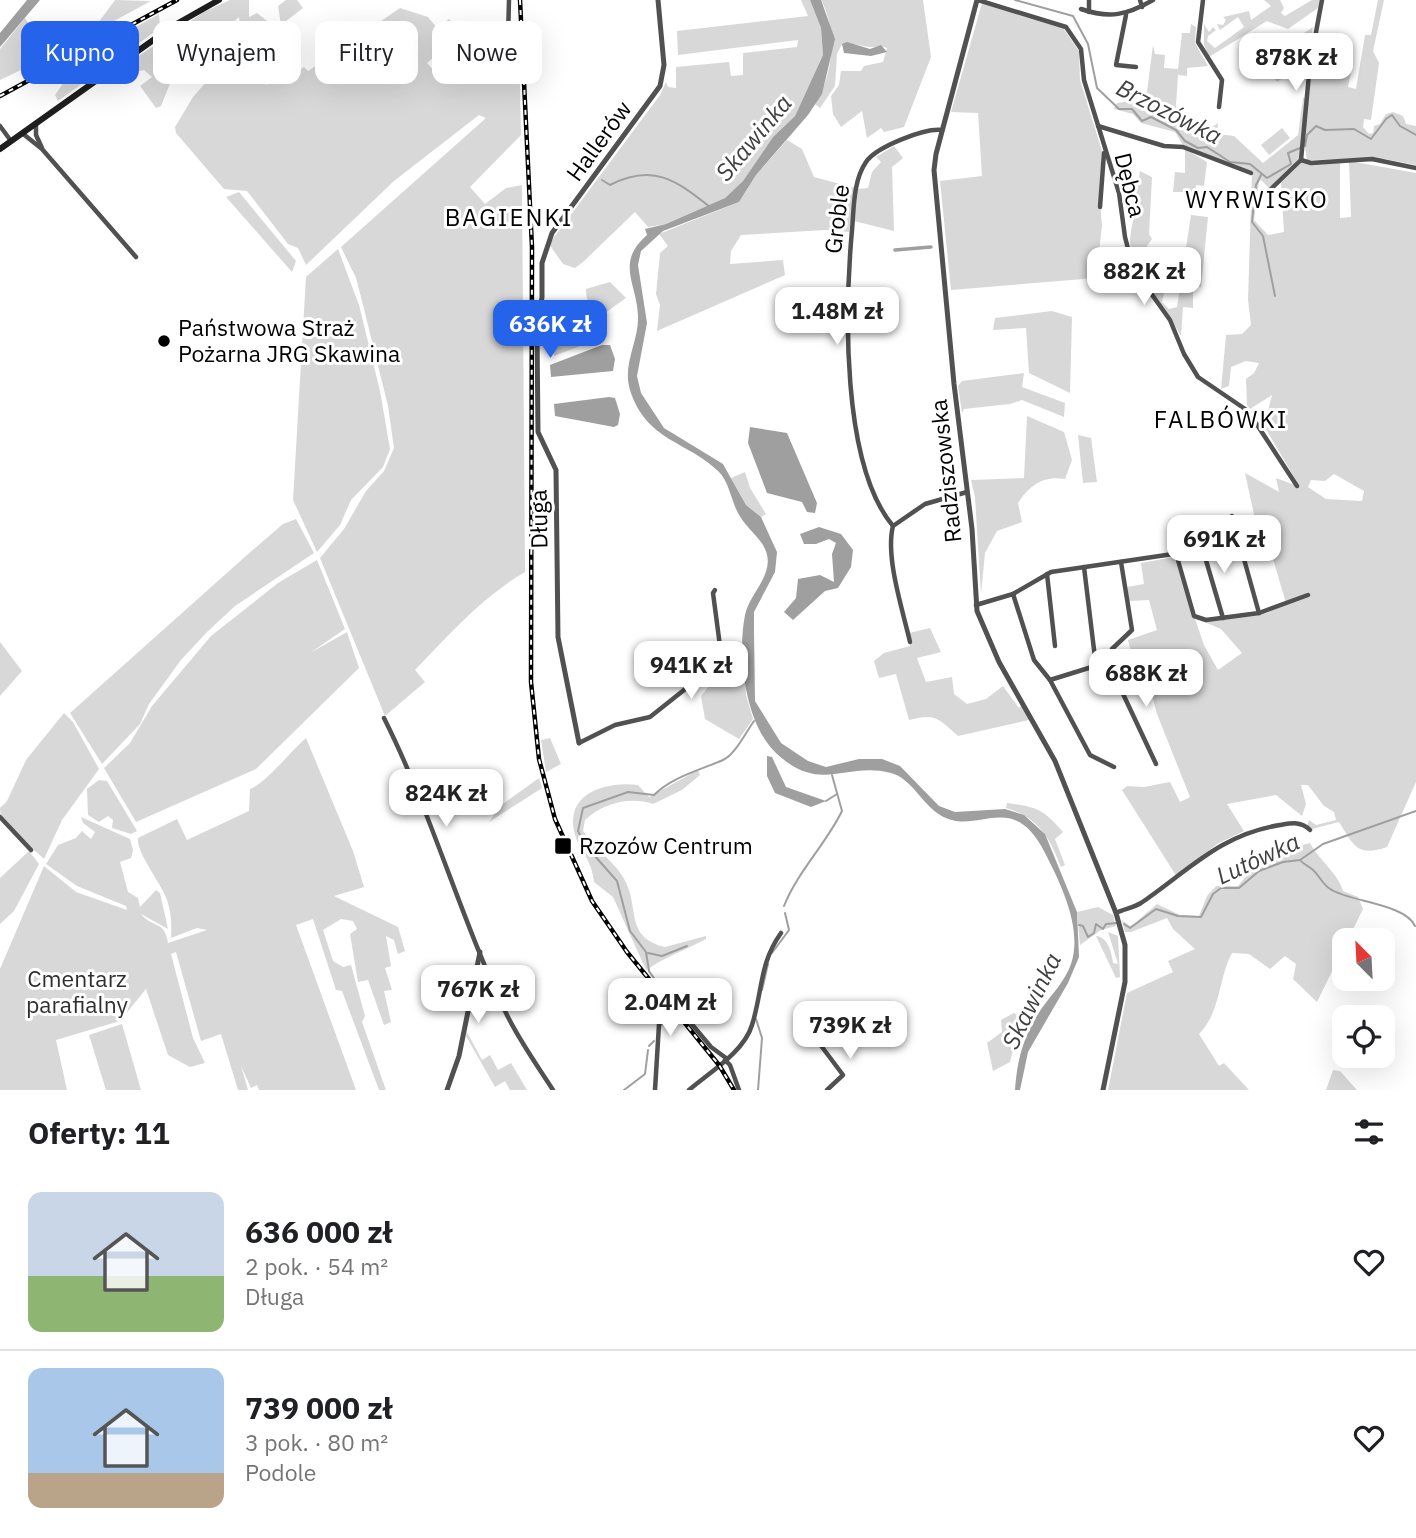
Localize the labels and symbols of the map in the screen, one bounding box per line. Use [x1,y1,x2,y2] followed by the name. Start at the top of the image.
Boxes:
[1231,34,1361,93] pin: 878K zł
[1111,71,1228,151] water label: Brzozówka
[708,87,799,187] water label: Skawinka
[559,94,637,187] street label: Hallerów
[1109,149,1153,220] street label: Dębca
[817,183,855,255] street label: Groble
[1185,183,1329,215] district label: WYRWISKO
[445,201,573,233] district label: BAGIENKI
[1079,247,1209,307] pin: 882K zł
[765,288,909,347] pin: 1.48M zł
[485,300,615,360] pin: 636K zł
[178,312,400,368] place label: Państwowa Straż Pożarna JRG Skawina
[156,333,172,349] marker: Państwowa Straż Pożarna JRG Skawina
[923,398,967,544] street label: Radziszowska
[1154,403,1288,435] district label: FALBÓWKI
[522,489,554,549] street label: Długa
[1159,516,1289,575] pin: 691K zł
[626,642,756,701] pin: 941K zł
[1081,650,1211,709] pin: 688K zł
[381,770,511,829] pin: 824K zł
[1211,825,1305,891] water label: Lutówka
[579,830,753,860] place label: Rzozów Centrum
[553,836,573,856] marker: Rzozów Centrum
[1332,928,1395,990] north arrow
[994,947,1068,1054] water label: Skawinka
[26,963,129,1019] park label: Cmentarz parafialny
[413,965,543,1025] pin: 767K zł
[598,978,742,1038] pin: 2.04M zł
[785,1002,915,1061] pin: 739K zł

